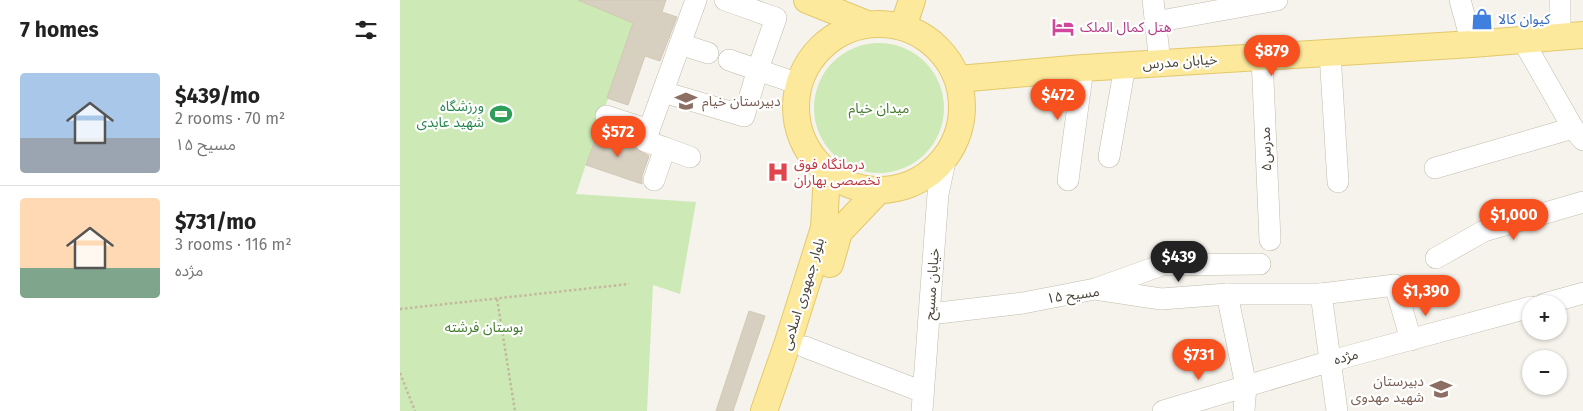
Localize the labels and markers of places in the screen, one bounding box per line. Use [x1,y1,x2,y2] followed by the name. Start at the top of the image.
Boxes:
[1469,6,1495,32] shop icon: کیوان کالا
[1498,11,1550,28] place label: کیوان کالا
[1050,14,1076,40] hotel icon: هتل کمال الملک
[1080,19,1171,36] place label: هتل کمال الملک
[1242,34,1302,77] pin: $879
[1028,78,1088,121] pin: $472
[673,88,699,114] school or university icon: دبیرستان خیام
[702,93,781,112] place label: دبیرستان خیام
[417,98,484,131] place label: ورزشگاه شهید عابدی
[488,101,514,127] sports icon: ورزشگاه شهید عابدی
[588,116,648,158] pin: $572
[794,156,880,189] place label: درمانگاه فوق تخصصی بهاران
[765,159,791,185] hospital icon: درمانگاه فوق تخصصی بهاران
[1473,198,1555,241] pin: $1,000
[1149,240,1209,283] pin: $439
[1385,274,1467,317] pin: $1,390
[1169,338,1229,381] pin: $731
[1351,373,1424,406] place label: دبیرستان شهید مهدوی
[1428,376,1454,402] school or university icon: دبیرستان شهید مهدوی

